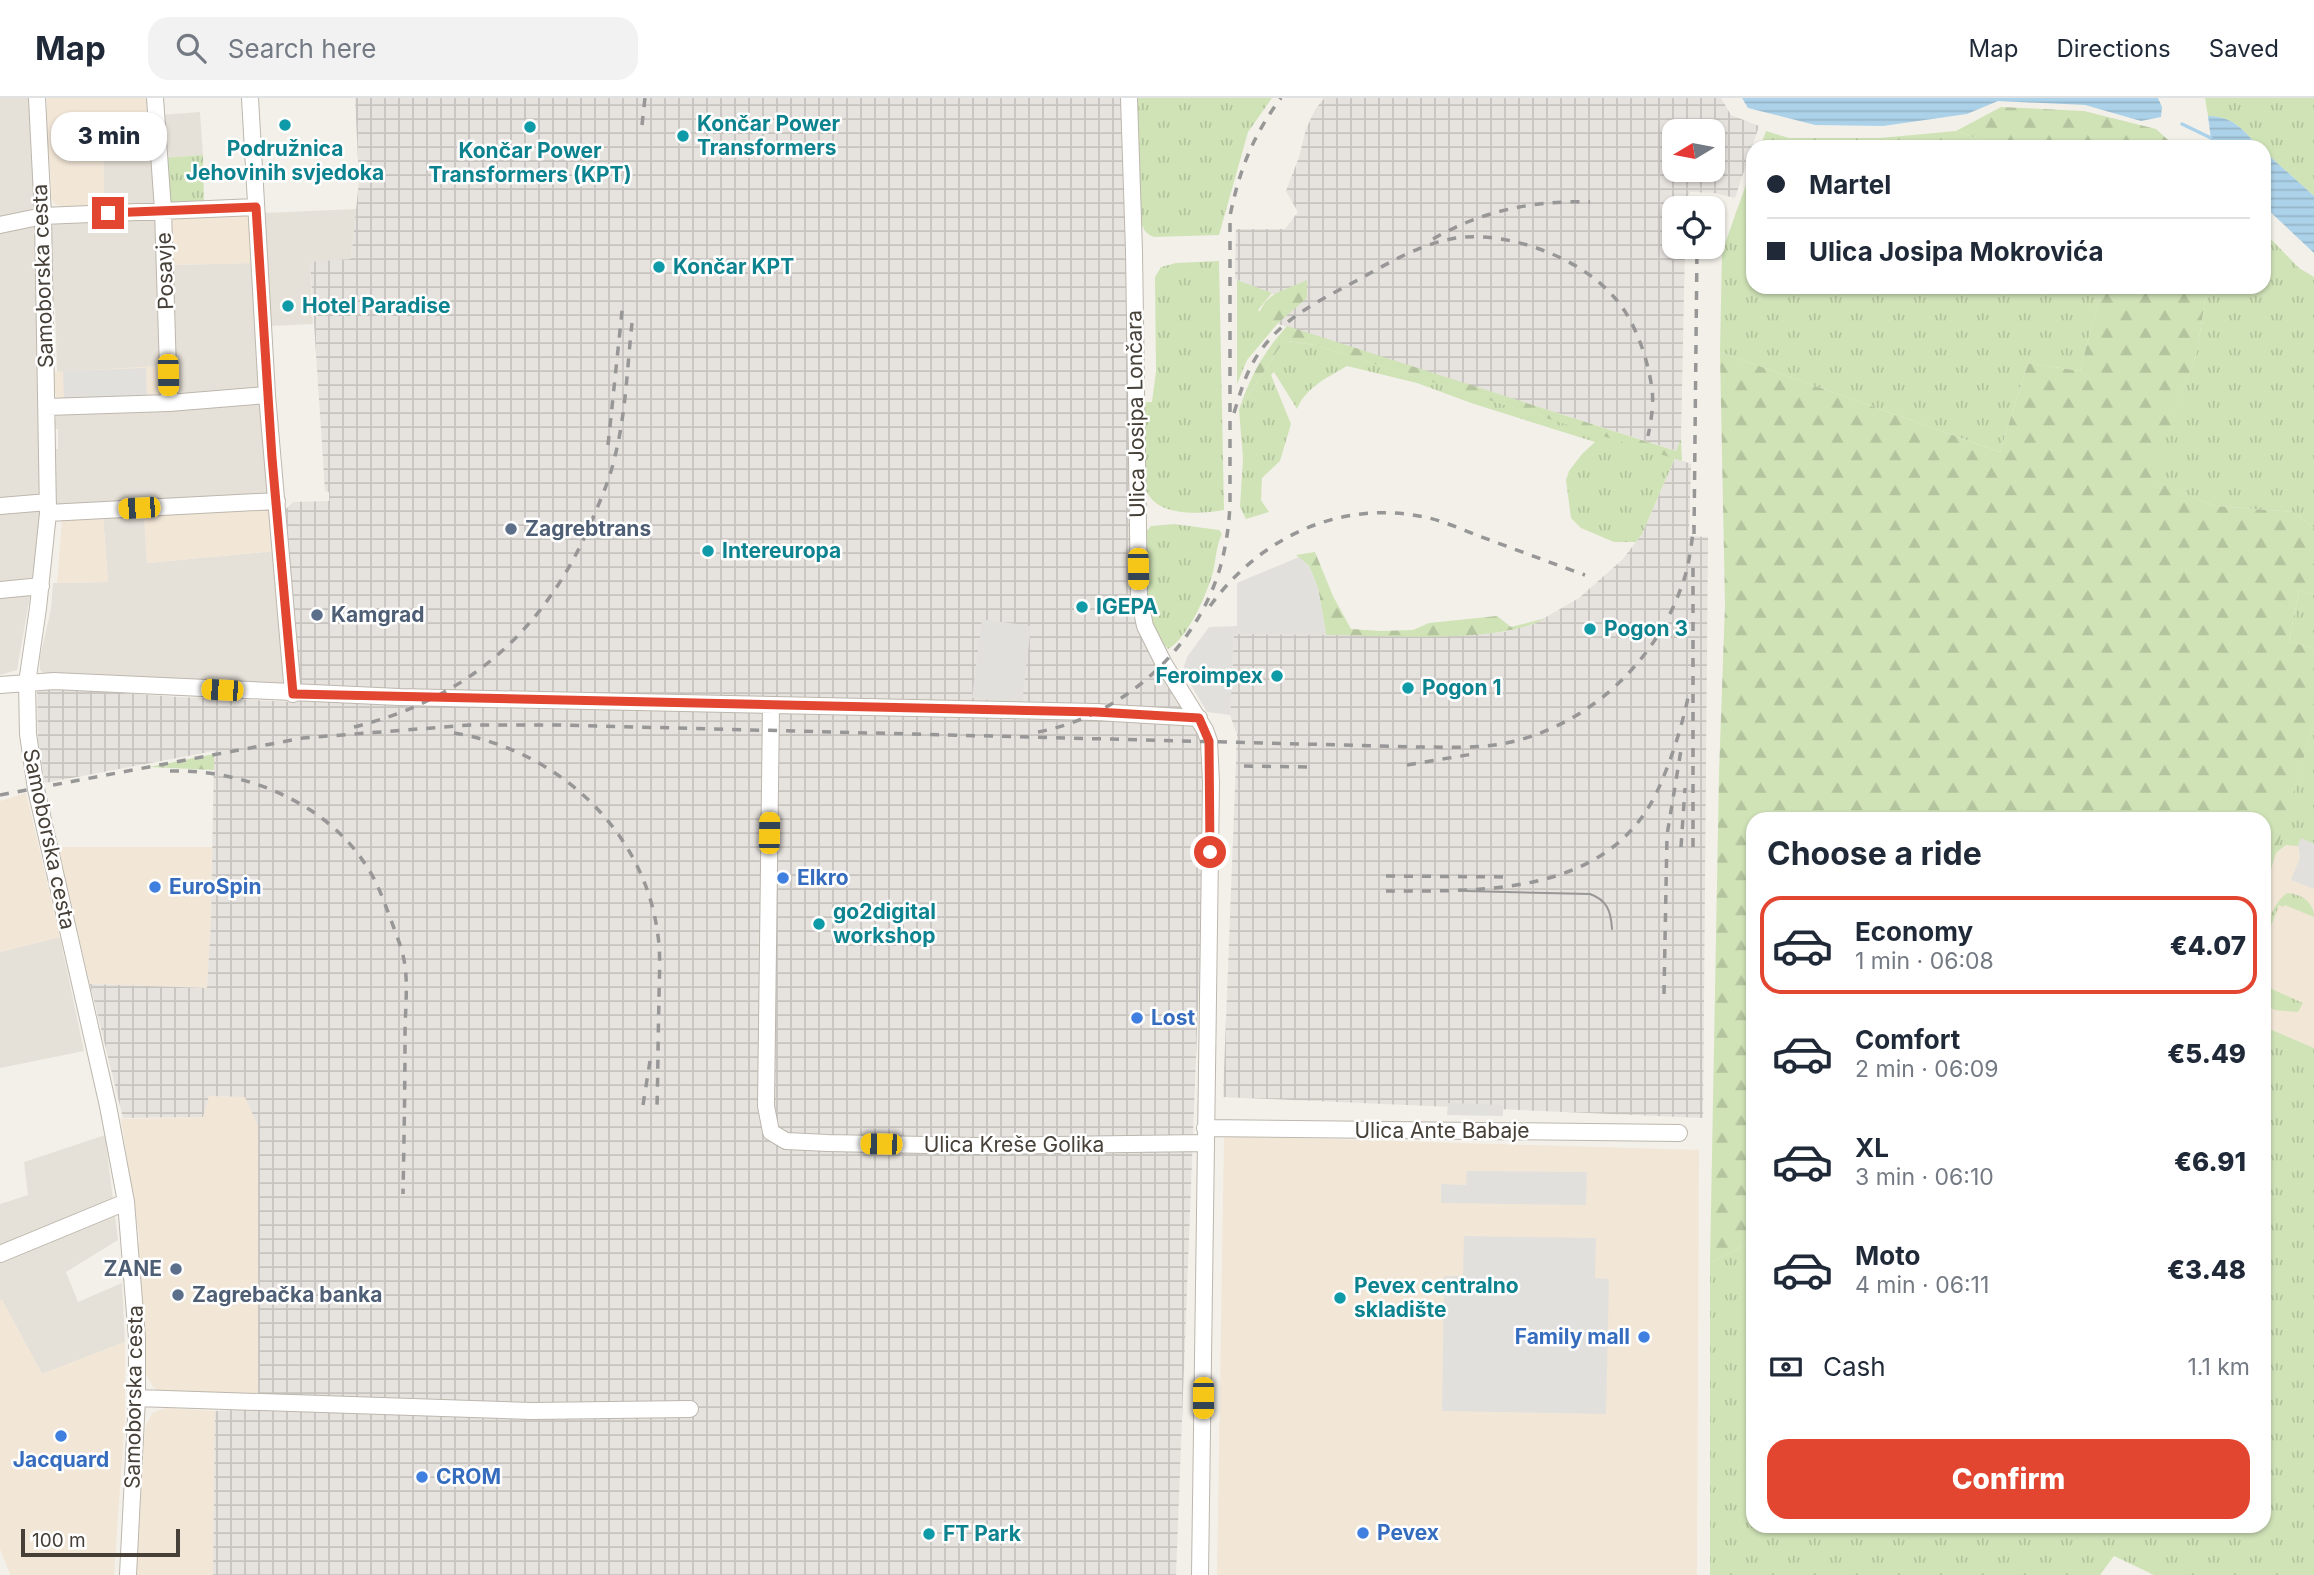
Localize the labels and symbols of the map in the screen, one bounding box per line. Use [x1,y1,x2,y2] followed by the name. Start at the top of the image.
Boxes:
[50,111,166,160] callout: 3 min
[697,111,841,160] place label: Končar Power Transformers
[277,117,293,133] marker: Podružnica Jehovinih svjedoka
[522,119,538,135] marker: Končar Power Transformers (KPT)
[1662,119,1726,182] north arrow
[675,128,691,144] marker: Končar Power Transformers
[186,136,384,185] place label: Podružnica Jehovinih svjedoka
[428,138,632,187] place label: Končar Power Transformers (KPT)
[27,184,58,368] street label: Samoborska cesta
[92,197,124,229] route end
[151,232,178,310] street label: Posavje
[673,254,794,279] place label: Končar KPT
[651,259,667,275] marker: Končar KPT
[302,293,450,318] place label: Hotel Paradise
[280,298,296,314] marker: Hotel Paradise
[1121,310,1150,518] street label: Ulica Josipa Lončara
[158,354,179,396] car
[118,496,161,520] car
[525,516,651,541] place label: Zagrebtrans
[503,521,519,537] marker: Zagrebtrans
[722,538,841,563] place label: Intereuropa
[700,543,716,559] marker: Intereuropa
[1128,548,1149,590] car
[1096,594,1158,619] place label: IGEPA
[1074,599,1090,615] marker: IGEPA
[331,602,424,627] place label: Kamgrad
[309,607,325,623] marker: Kamgrad
[1604,616,1688,641] place label: Pogon 3
[1582,621,1598,637] marker: Pogon 3
[1155,663,1263,688] place label: Feroimpex
[1269,668,1285,684] marker: Feroimpex
[1422,675,1502,700] place label: Pogon 1
[201,678,244,702] car
[1400,680,1416,696] marker: Pogon 1
[18,746,81,931] street label: Samoborska cesta
[759,812,780,854] car
[1194,836,1226,868] route start
[797,865,849,890] place label: Elkro
[775,870,791,886] marker: Elkro
[169,874,262,899] place label: EuroSpin
[147,879,163,895] marker: EuroSpin
[833,899,936,948] place label: go2digital workshop
[811,916,827,932] marker: go2digital workshop
[1151,1005,1196,1030] place label: Lost
[1129,1010,1145,1026] marker: Lost
[1354,1118,1530,1143] street label: Ulica Ante Babaje
[924,1132,1104,1157] street label: Ulica Kreše Golika
[860,1133,903,1155] car
[104,1256,162,1281] place label: ZANE
[168,1261,184,1277] marker: ZANE
[1354,1273,1519,1322] place label: Pevex centralno skladište
[192,1282,382,1307] place label: Zagrebačka banka
[170,1287,186,1303] marker: Zagrebačka banka
[1332,1290,1348,1306] marker: Pevex centralno skladište
[119,1305,148,1489] street label: Samoborska cesta
[1515,1324,1630,1349] place label: Family mall
[1636,1329,1652,1345] marker: Family mall
[1193,1377,1214,1419] car
[53,1428,69,1444] marker: Jacquard
[13,1447,109,1472] place label: Jacquard
[436,1464,501,1489] place label: CROM
[414,1469,430,1485] marker: CROM
[1377,1520,1439,1545] place label: Pevex
[943,1521,1022,1546] place label: FT Park
[1355,1525,1371,1541] marker: Pevex
[21,1526,180,1558] scale bar
[921,1526,937,1542] marker: FT Park

